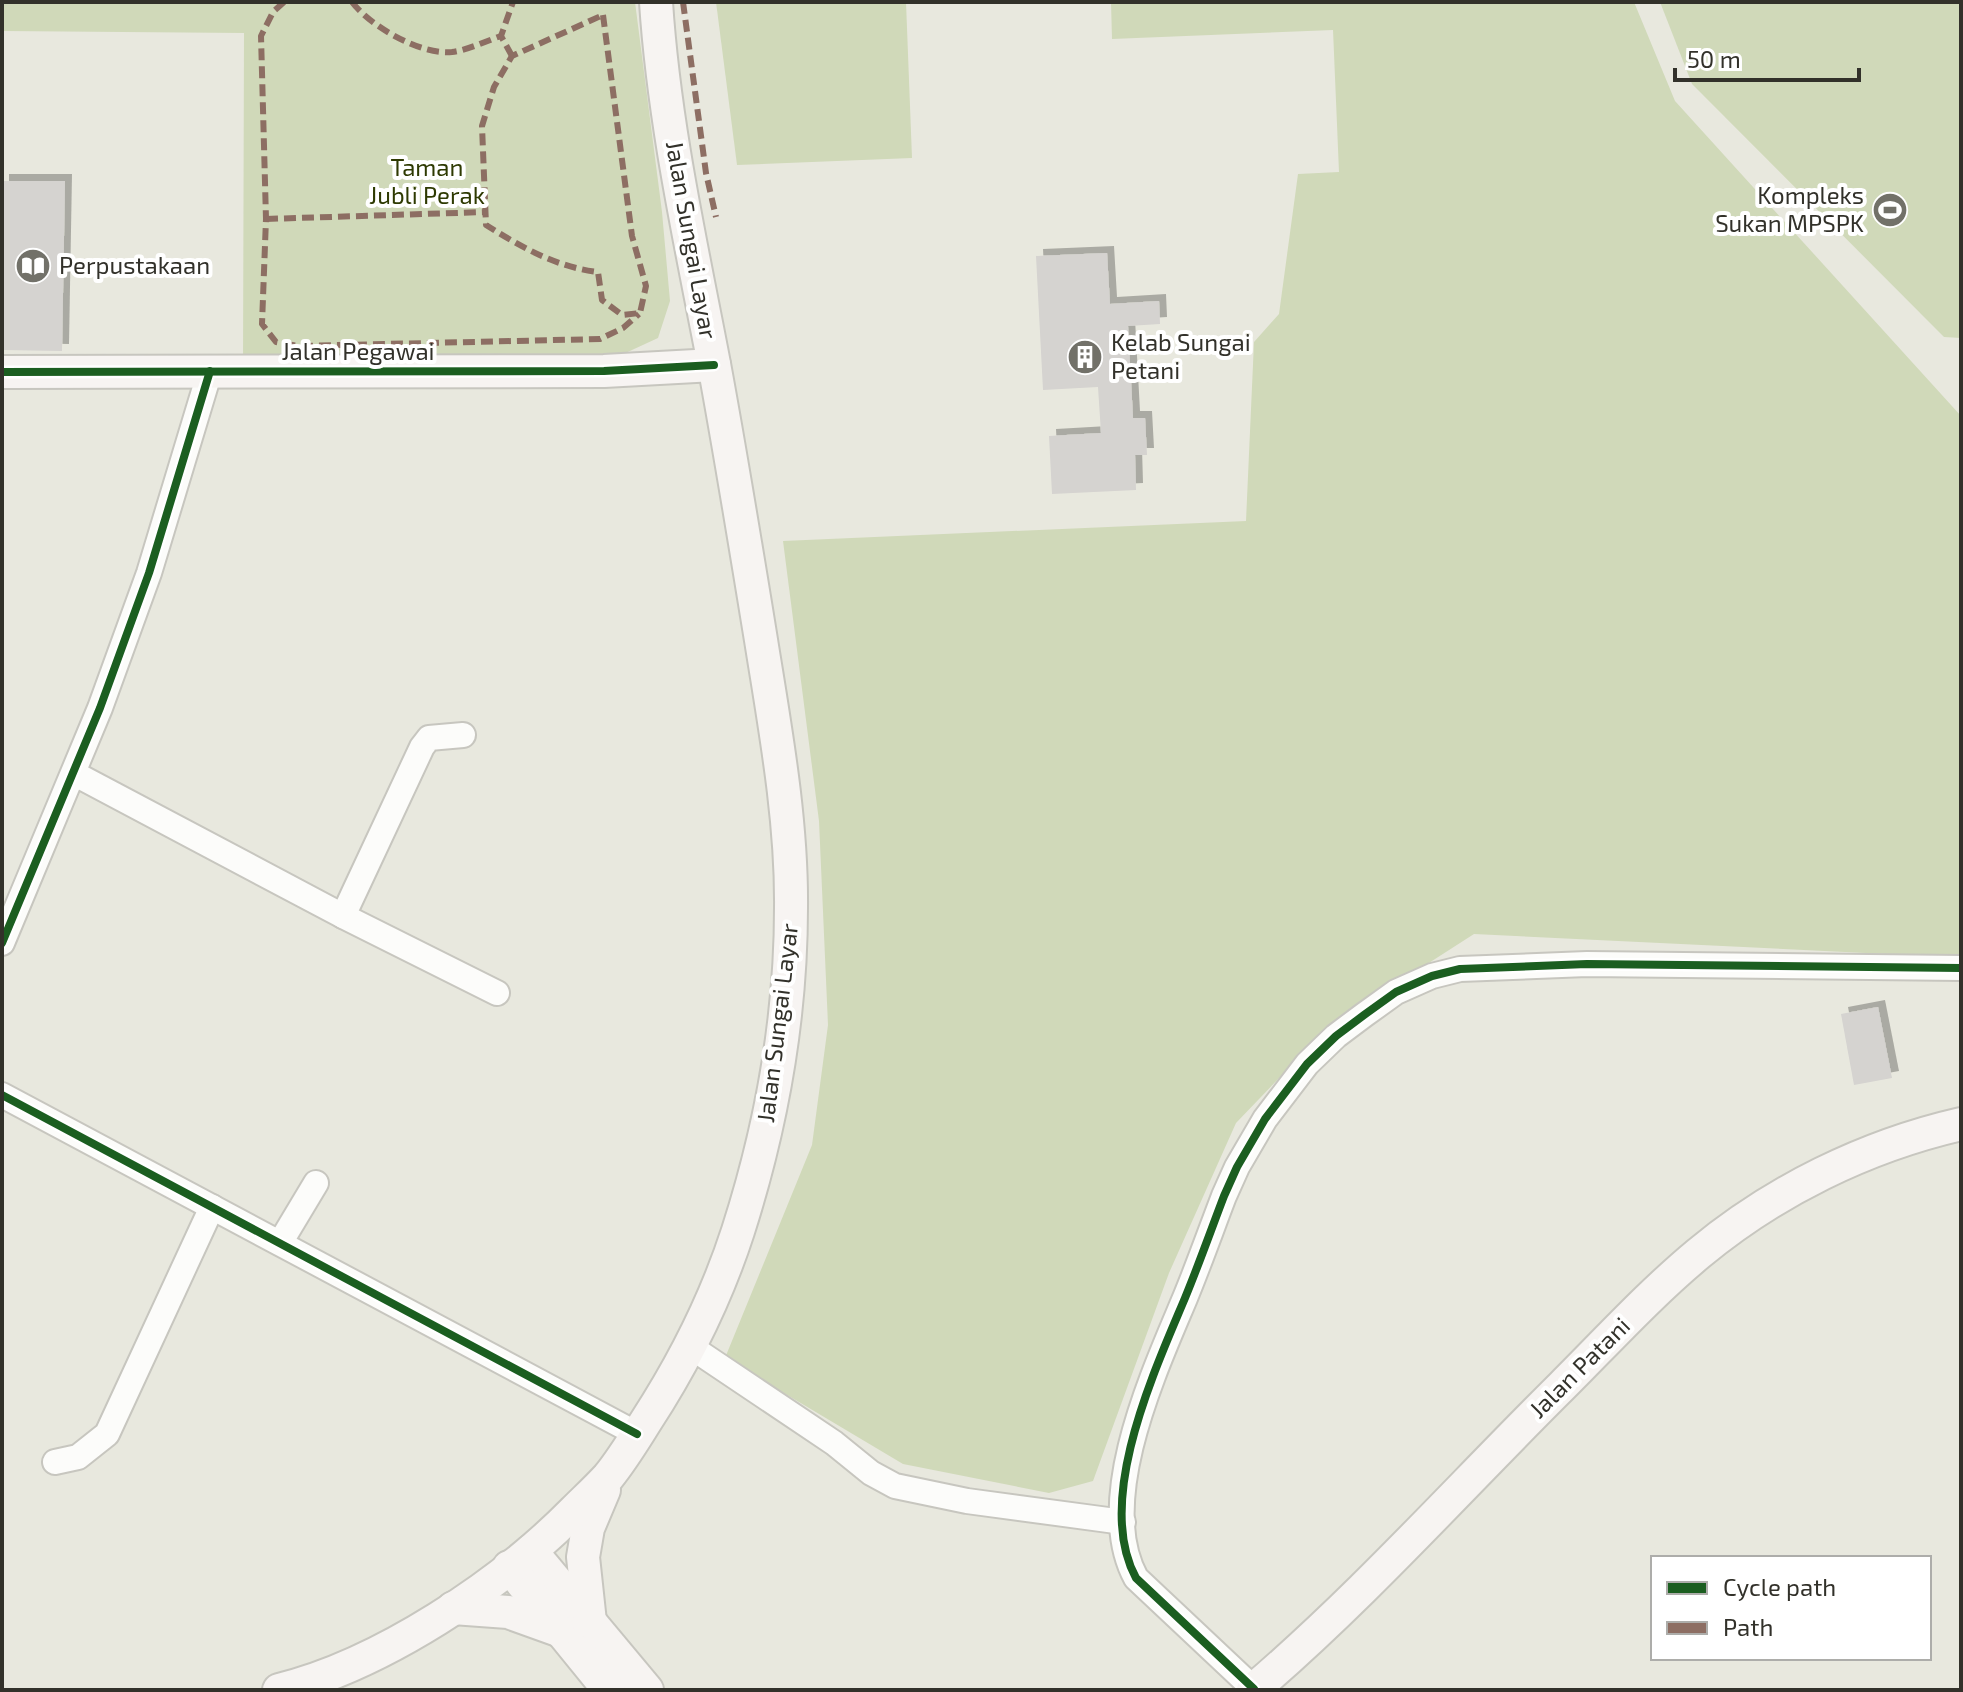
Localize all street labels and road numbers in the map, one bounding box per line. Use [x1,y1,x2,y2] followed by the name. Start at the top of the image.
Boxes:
[661,138,724,341] street label: Jalan Sungai Layar
[281,336,435,365] street label: Jalan Pegawai
[750,921,803,1124] street label: Jalan Sungai Layar
[1523,1311,1635,1423] street label: Jalan Patani

